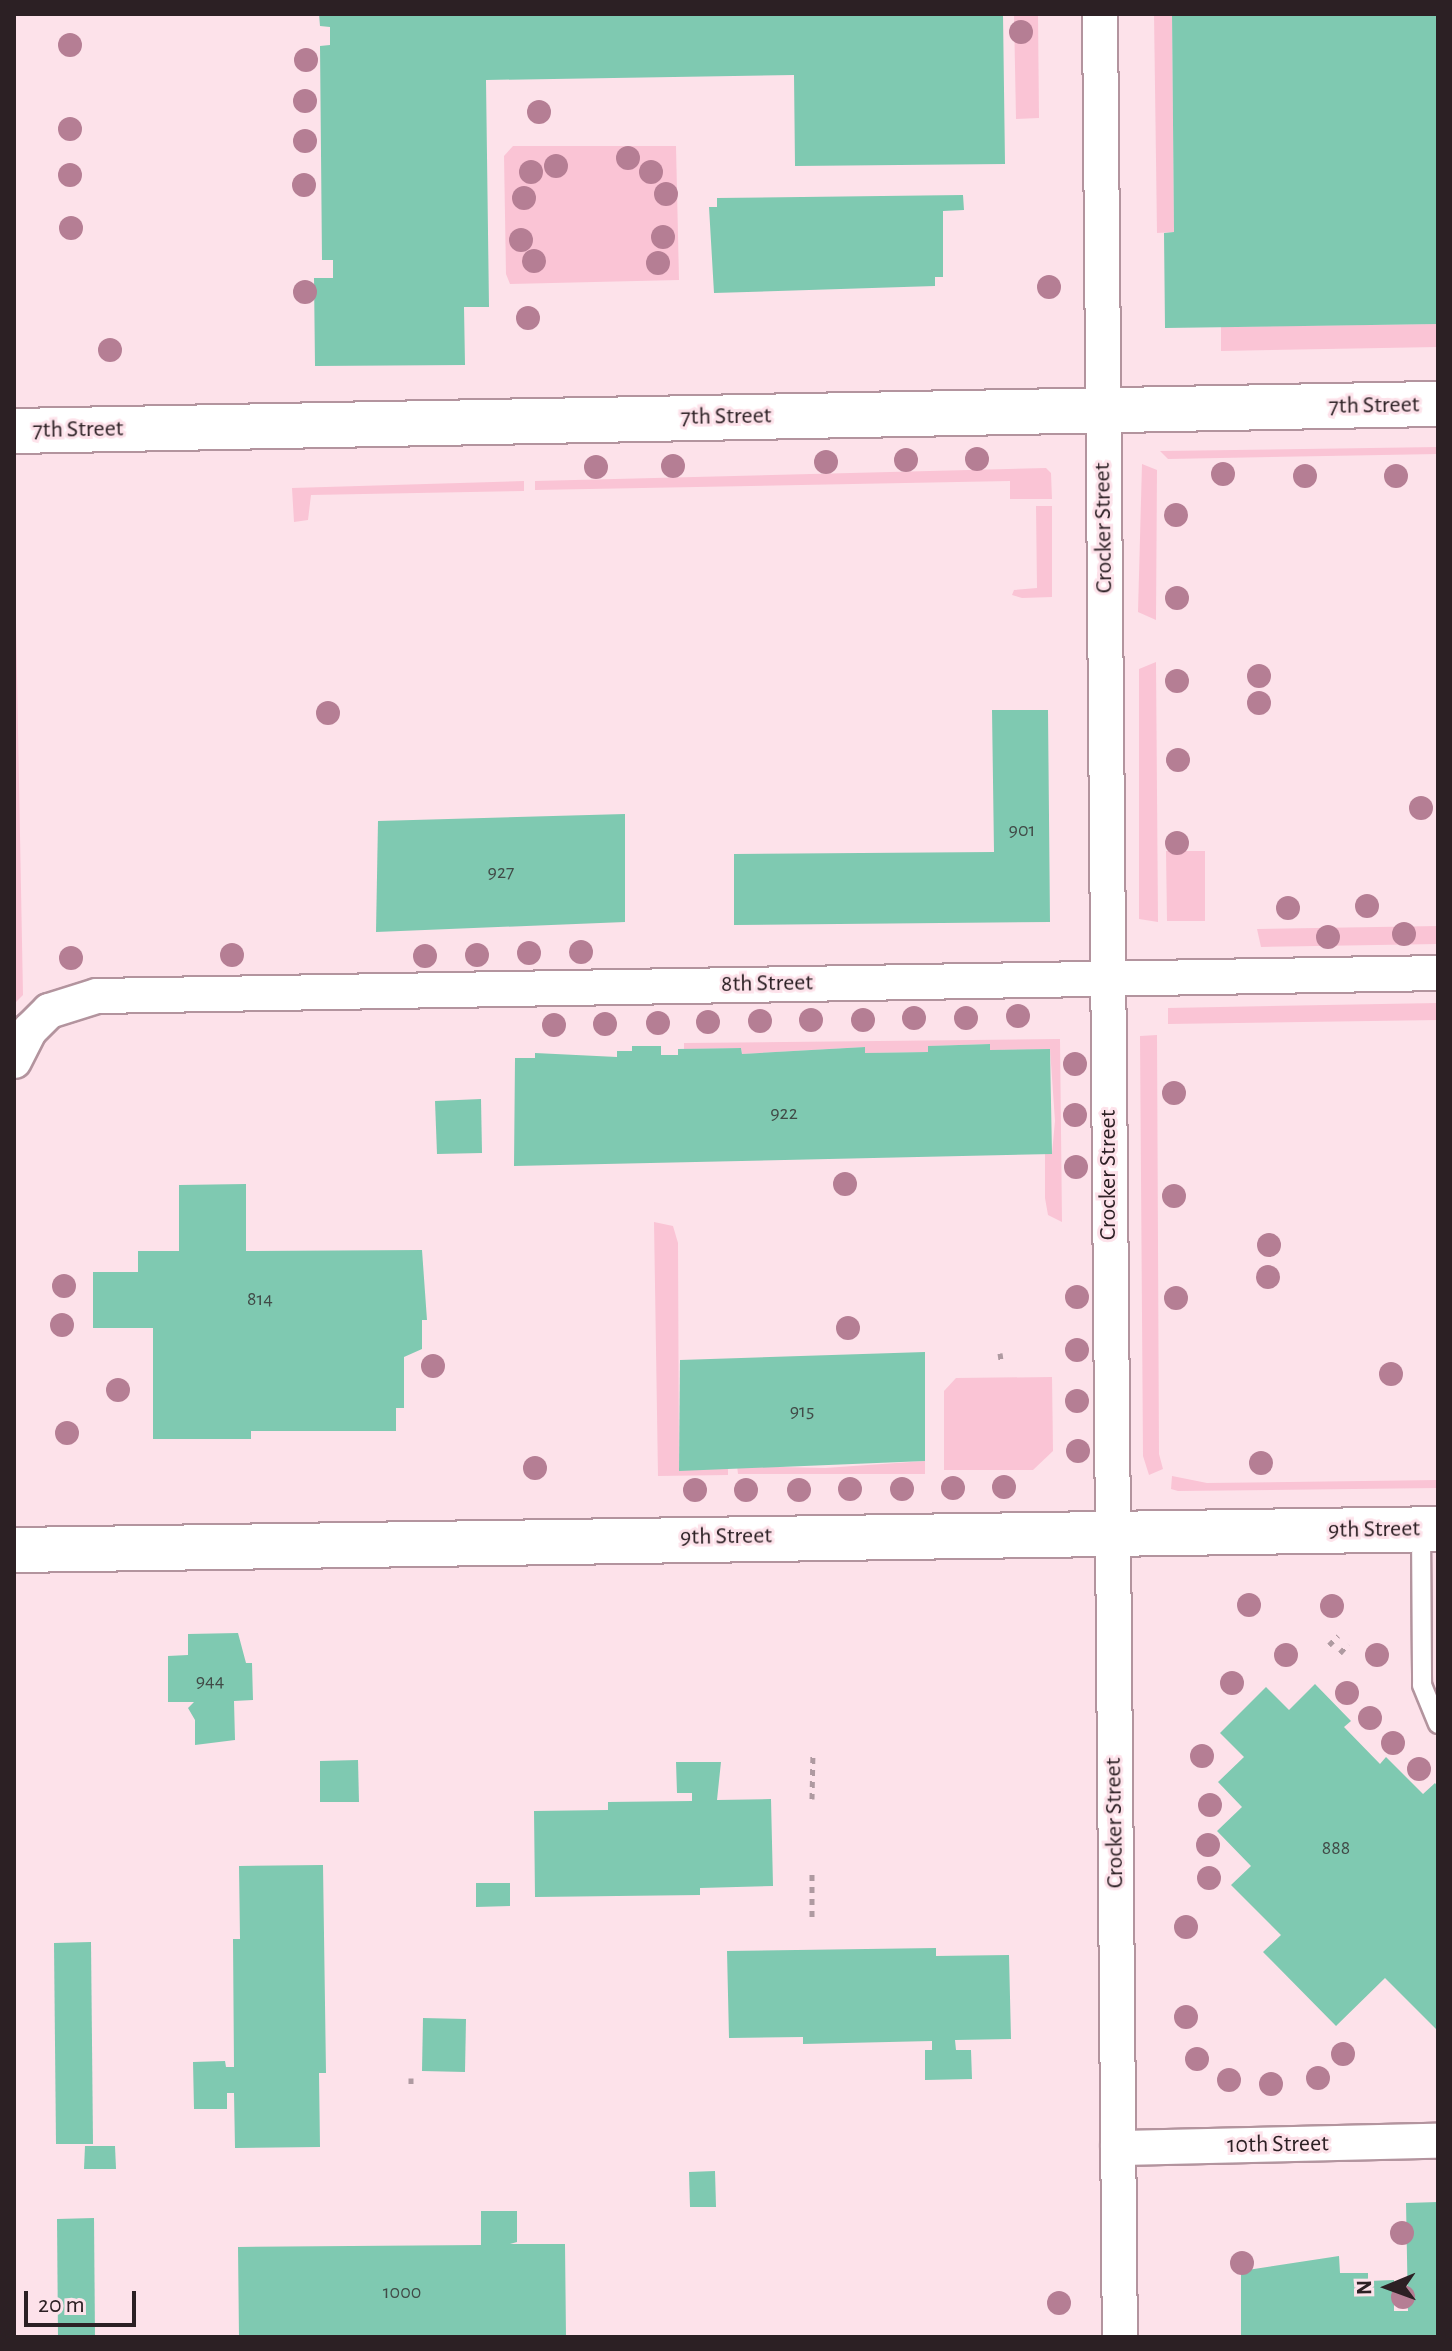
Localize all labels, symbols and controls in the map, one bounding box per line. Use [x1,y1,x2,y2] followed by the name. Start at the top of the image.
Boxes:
[1328,391,1420,421] street label: 7th Street
[680,402,772,432] street label: 7th Street
[32,415,124,445] street label: 7th Street
[1088,462,1120,594] street label: Crocker Street
[1009,818,1035,842] house number: 901
[488,860,514,884] house number: 927
[721,969,813,999] street label: 8th Street
[770,1101,798,1125] house number: 922
[1095,1110,1123,1240] street label: Crocker Street
[247,1287,273,1311] house number: 814
[790,1399,814,1423] house number: 915
[1328,1515,1420,1545] street label: 9th Street
[680,1522,772,1552] street label: 9th Street
[196,1669,224,1693] house number: 944
[1099,1757,1131,1889] street label: Crocker Street
[1322,1836,1350,1860] house number: 888
[1227,2130,1329,2160] street label: 10th Street
[1348,2247,1428,2327] north arrow
[28,2275,140,2325] scale bar
[383,2280,421,2304] house number: 1000
[1353,2280,1375,2295] text: N
[38,2293,85,2317] text: 20 m

